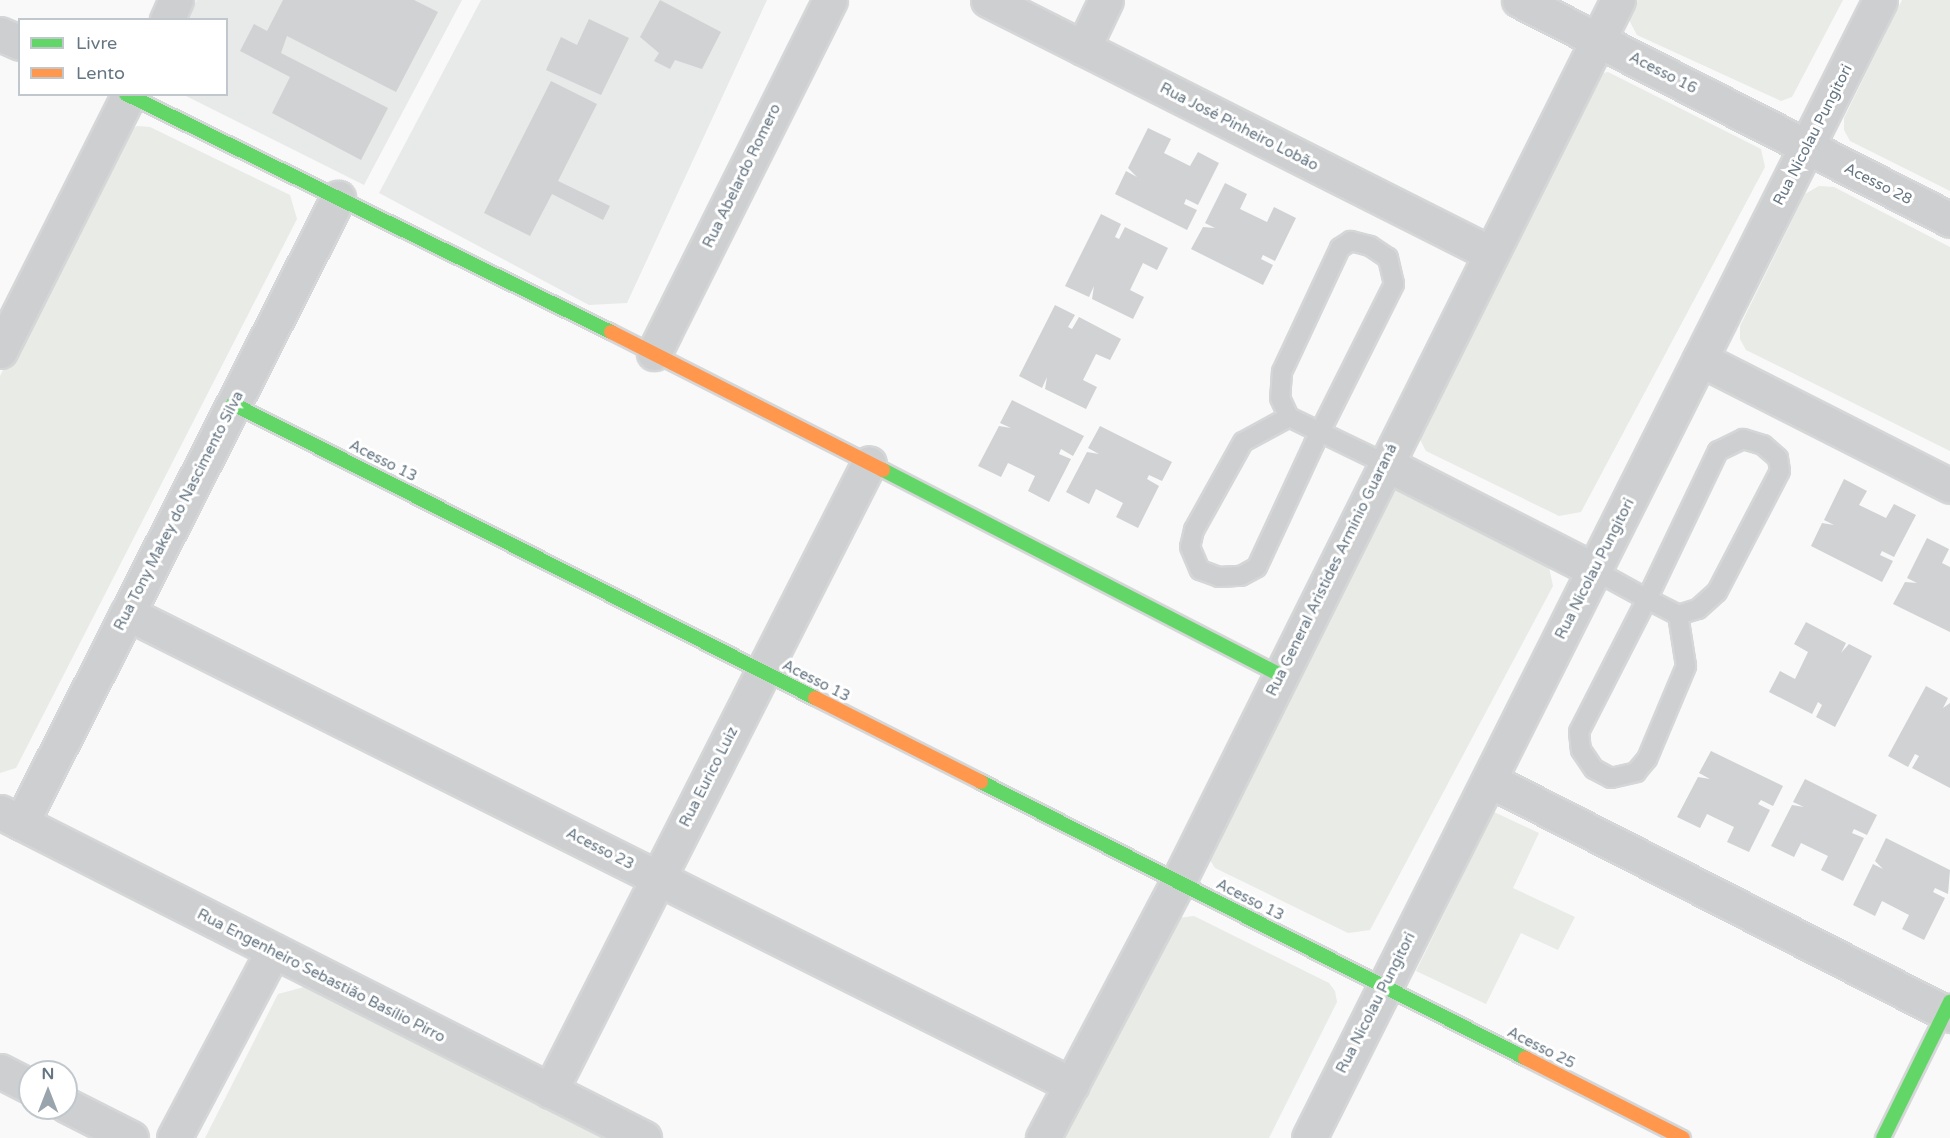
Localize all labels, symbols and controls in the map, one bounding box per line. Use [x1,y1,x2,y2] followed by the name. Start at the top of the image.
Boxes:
[18,18,228,96] legend
[76,32,117,54] text: Livre
[1626,48,1700,98] street label: Acesso 16
[76,62,125,84] text: Lento
[1770,62,1856,208] street label: Rua Nicolau Pungitori
[1157,79,1321,175] street label: Rua José Pinheiro Lobão
[699,101,785,251] street label: Rua Abelardo Romero
[1841,159,1915,209] street label: Acesso 28
[111,388,247,634] street label: Rua Tony Makey do Nascimento Silva
[346,436,420,486] street label: Acesso 13
[1263,441,1401,699] street label: Rua General Aristides Armínio Guaraná
[1552,496,1638,642] street label: Rua Nicolau Pungitori
[779,656,853,706] street label: Acesso 13
[676,724,742,830] street label: Rua Eurico Luiz
[563,824,637,874] street label: Acesso 23
[1213,875,1287,925] street label: Acesso 13
[194,905,448,1047] street label: Rua Engenheiro Sebastião Basílio Pirro
[1333,930,1419,1076] street label: Rua Nicolau Pungitori
[1504,1023,1578,1073] street label: Acesso 25
[18,1060,78,1120] north arrow
[42,1064,54,1084] text: N

